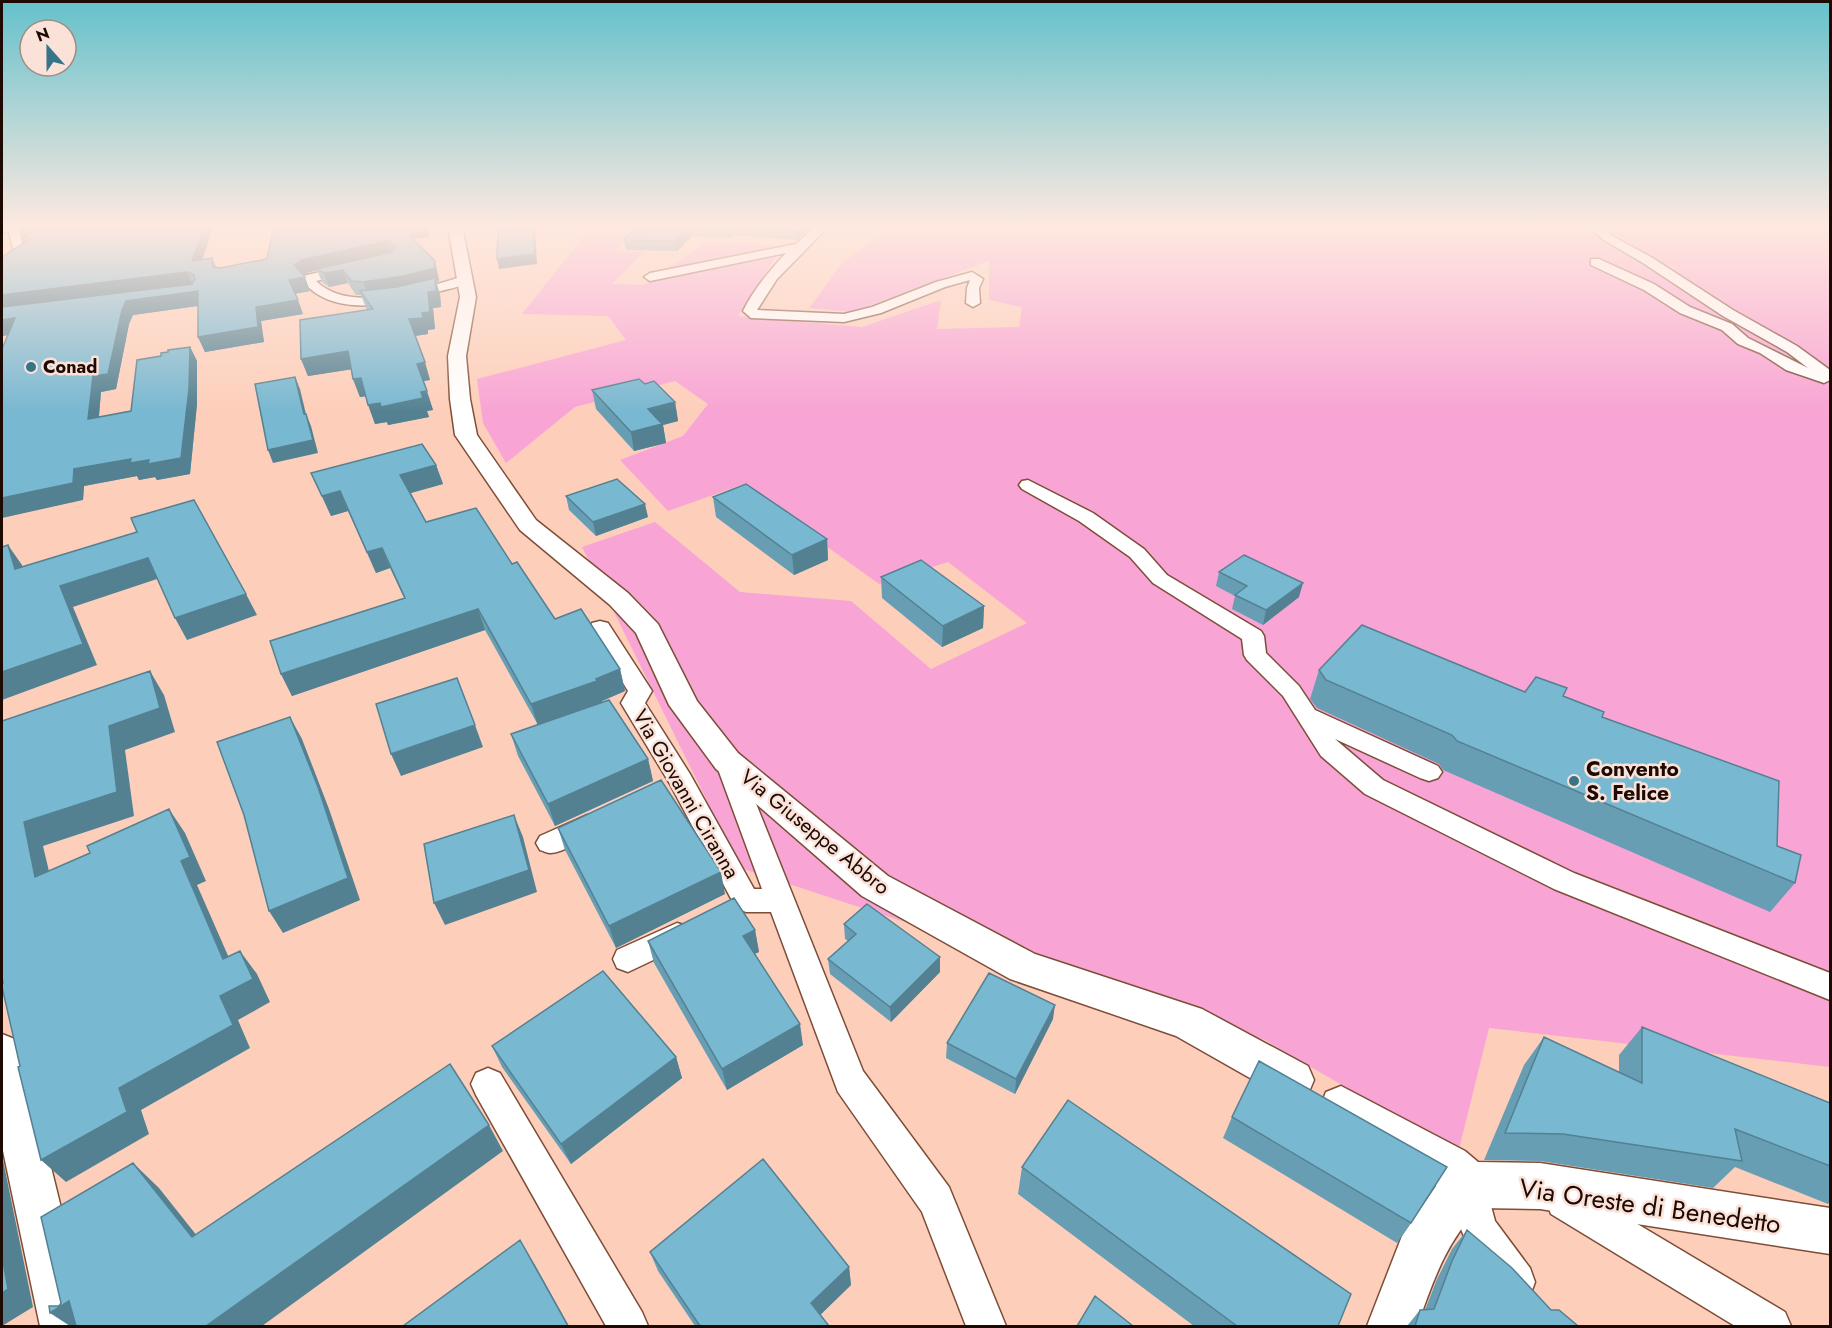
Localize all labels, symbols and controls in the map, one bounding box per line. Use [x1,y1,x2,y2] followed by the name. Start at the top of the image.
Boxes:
[18,18,78,78] north arrow
[33,21,53,47] text: N
[43,354,97,380] place label: Conad
[24,360,38,374] marker: Conad
[625,704,747,884] street label: Via Giovanni Ciranna
[1586,754,1679,808] place label: Convento S. Felice
[734,762,896,902] street label: Via Giuseppe Abbro
[1567,774,1581,788] marker: Convento S. Felice
[1517,1169,1783,1243] street label: Via Oreste di Benedetto

